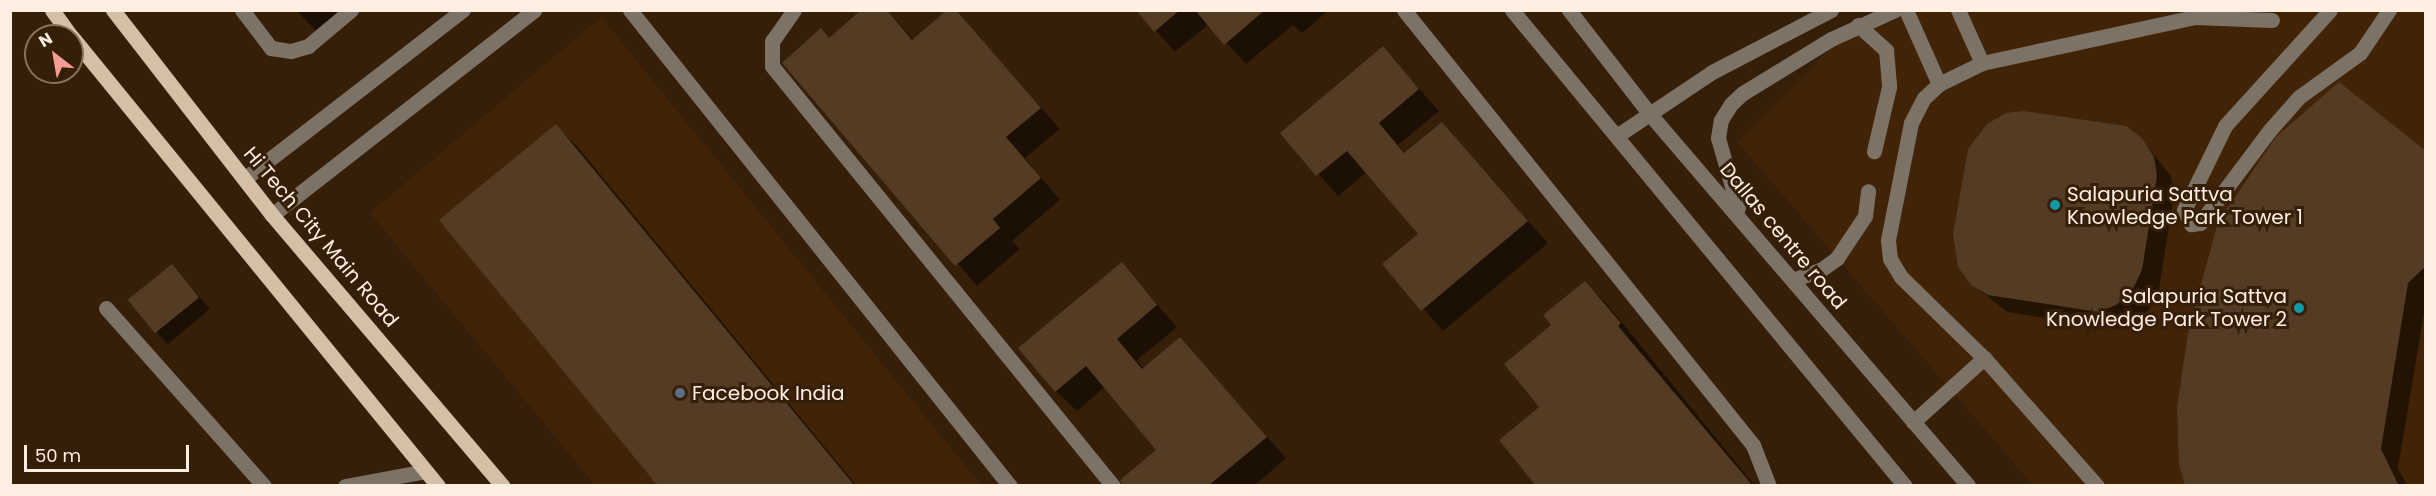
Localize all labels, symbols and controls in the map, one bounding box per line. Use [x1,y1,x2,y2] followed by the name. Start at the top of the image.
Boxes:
[24,24,84,84] north arrow
[34,27,57,53] text: N
[239,142,403,332] street label: Hi Tech City Main Road
[1715,158,1851,314] street label: Dallas centre road
[2067,182,2303,229] place label: Salapuria Sattva Knowledge Park Tower 1
[2048,198,2062,212] marker: Salapuria Sattva Knowledge Park Tower 1
[2046,284,2287,331] place label: Salapuria Sattva Knowledge Park Tower 2
[2292,301,2306,315] marker: Salapuria Sattva Knowledge Park Tower 2
[692,381,845,405] place label: Facebook India
[673,386,687,400] marker: Facebook India
[27,433,192,471] scale bar
[35,443,81,468] text: 50 m

